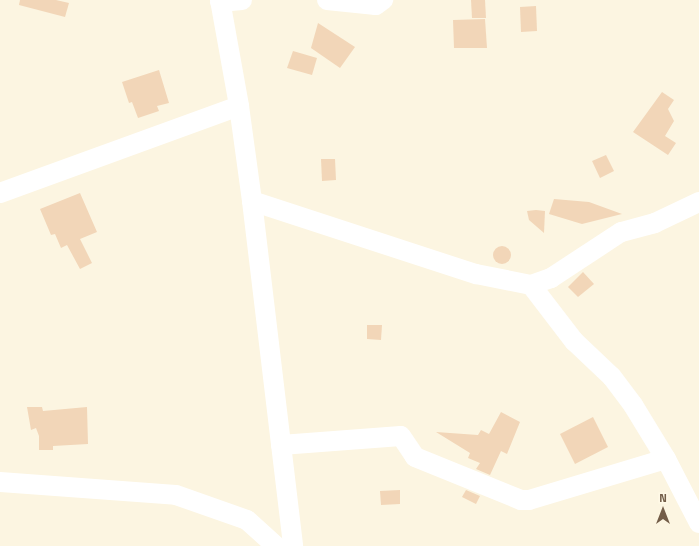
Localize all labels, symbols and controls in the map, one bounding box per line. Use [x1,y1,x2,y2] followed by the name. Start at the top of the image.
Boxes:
[643,490,683,530] north arrow
[659,490,667,506] text: N

